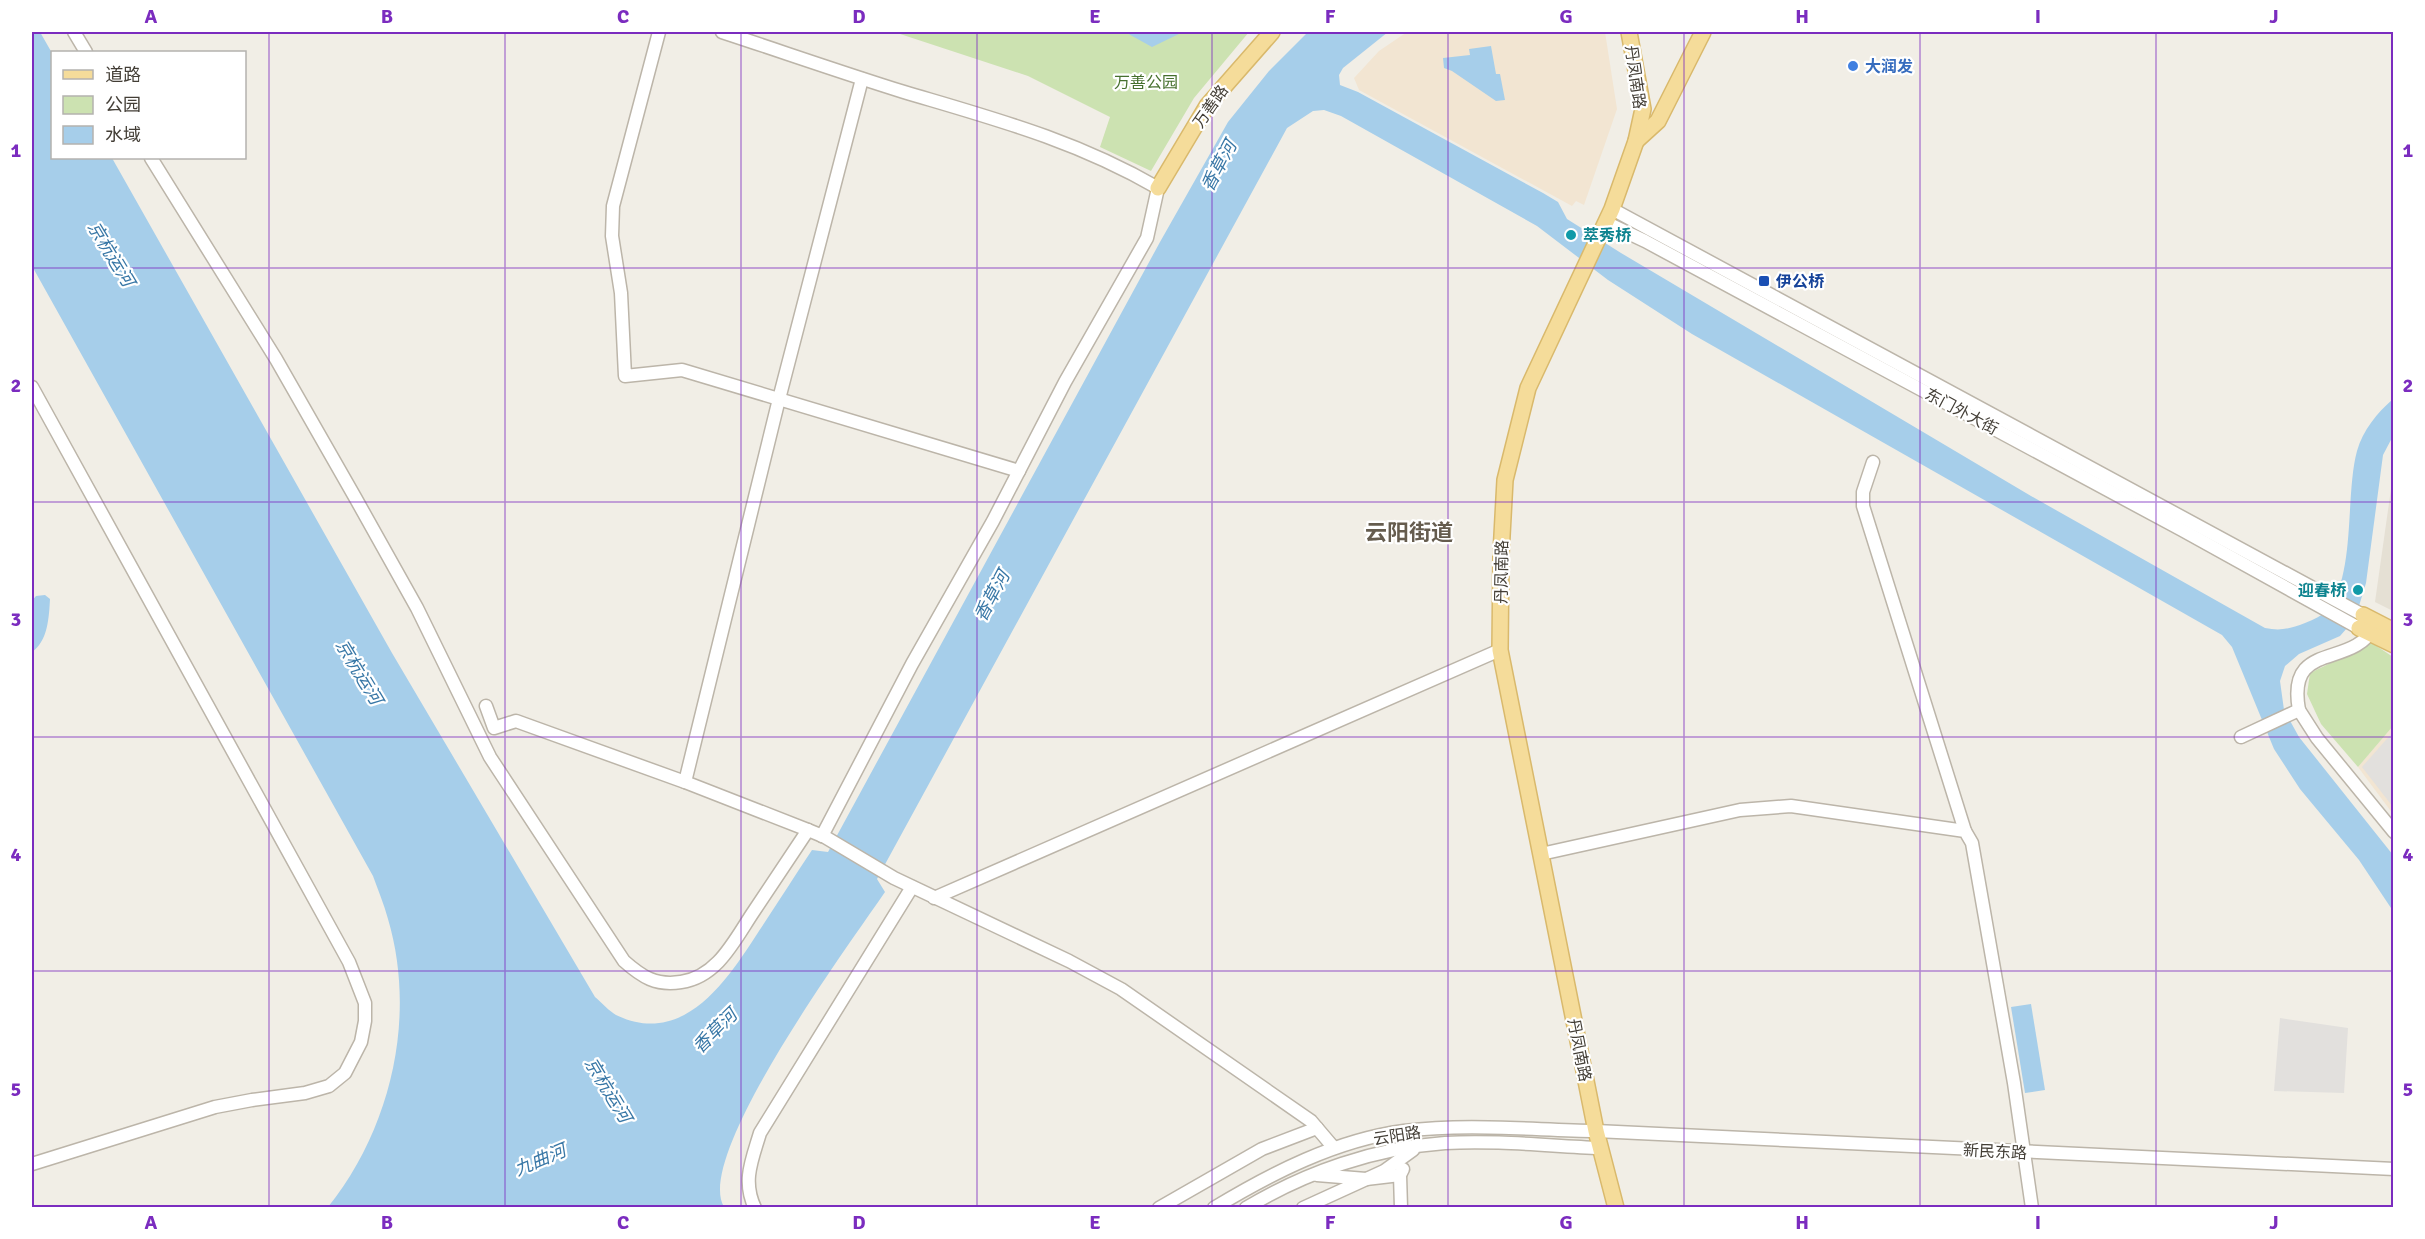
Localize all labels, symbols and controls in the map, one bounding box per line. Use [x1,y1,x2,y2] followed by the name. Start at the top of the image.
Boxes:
[145,4,158,29] text: A
[381,4,393,29] text: B
[617,4,629,29] text: C
[852,4,866,29] text: D
[1089,4,1101,29] text: E
[1325,4,1336,29] text: F
[1559,4,1573,29] text: G
[1795,4,1809,29] text: H
[2035,4,2041,29] text: I
[2269,4,2279,29] text: J
[1621,44,1649,110] street label: 丹凤南路
[51,51,246,159] legend
[1865,57,1913,77] place label: 大润发
[1846,59,1860,73] marker: 大润发
[105,64,141,86] text: 道路
[1114,73,1178,93] park label: 万善公园
[1189,81,1233,132] street label: 万善路
[105,94,141,116] text: 公园
[105,124,141,146] text: 水域
[1197,134,1243,195] water label: 香草河
[11,138,22,163] text: 1
[2403,138,2414,163] text: 1
[83,217,141,293] water label: 京杭运河
[1583,226,1632,246] place label: 萃秀桥
[1564,228,1578,242] marker: 萃秀桥
[1775,272,1825,292] place label: 伊公桥
[1757,274,1771,288] marker: 伊公桥
[11,373,21,398] text: 2
[2403,373,2413,398] text: 2
[1922,384,2002,439] street label: 东门外大街
[1365,519,1453,546] district label: 云阳街道
[1491,540,1513,604] street label: 丹凤南路
[970,564,1016,625] water label: 香草河
[2298,581,2347,601] place label: 迎春桥
[2351,583,2365,597] marker: 迎春桥
[11,607,21,632] text: 3
[2403,607,2413,632] text: 3
[331,635,389,711] water label: 京杭运河
[11,842,22,867] text: 4
[2403,842,2414,867] text: 4
[688,1002,744,1058] water label: 香草河
[1563,1017,1595,1084] street label: 丹凤南路
[580,1053,638,1129] water label: 京杭运河
[11,1077,21,1102] text: 5
[2403,1077,2413,1102] text: 5
[1372,1122,1422,1150] street label: 云阳路
[511,1138,572,1181] water label: 九曲河
[1962,1140,2027,1164] street label: 新民东路
[145,1210,158,1235] text: A
[381,1210,393,1235] text: B
[617,1210,629,1235] text: C
[852,1210,866,1235] text: D
[1089,1210,1101,1235] text: E
[1325,1210,1336,1235] text: F
[1559,1210,1573,1235] text: G
[1795,1210,1809,1235] text: H
[2035,1210,2041,1235] text: I
[2269,1210,2279,1235] text: J

